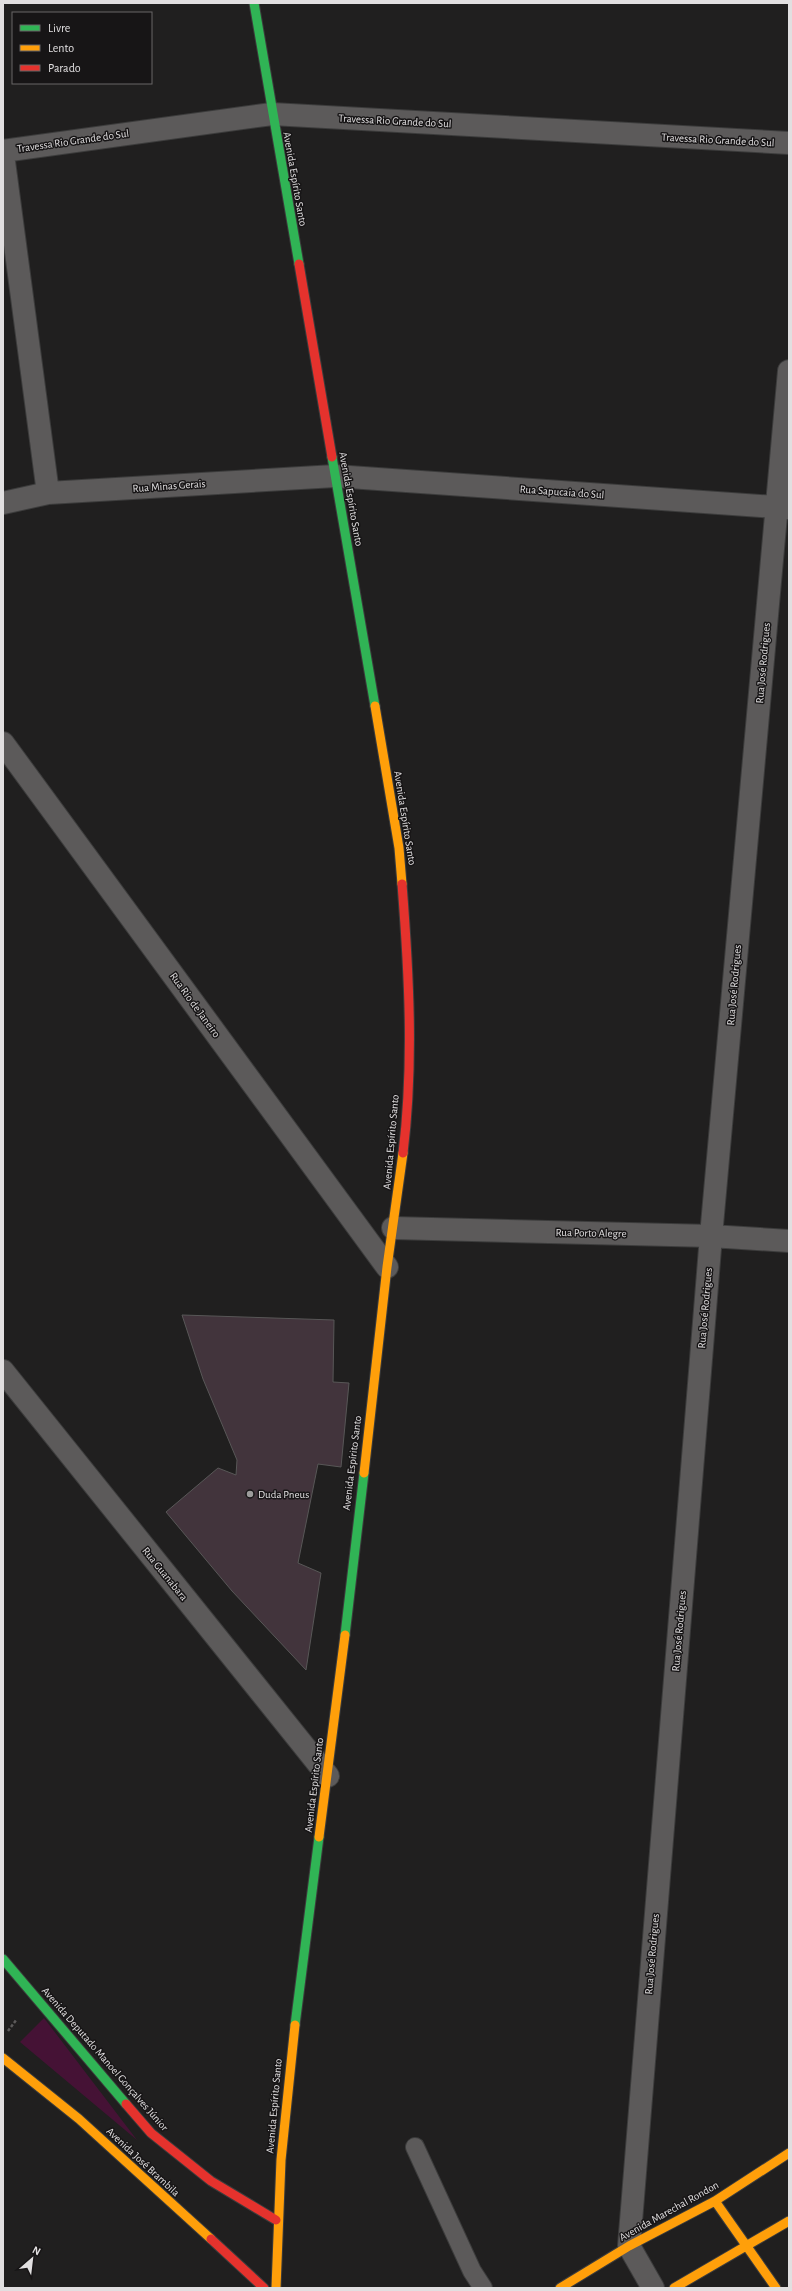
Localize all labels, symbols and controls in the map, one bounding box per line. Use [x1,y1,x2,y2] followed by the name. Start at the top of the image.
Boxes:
[12,12,152,84] legend
[48,22,70,34] text: Livre
[48,42,74,54] text: Lento
[48,62,81,74] text: Parado
[338,113,452,129] street label: Travessa Rio Grande do Sul
[16,128,130,154] street label: Travessa Rio Grande do Sul
[281,131,309,227] street label: Avenida Espírito Santo
[661,132,775,148] street label: Travessa Rio Grande do Sul
[337,451,365,547] street label: Avenida Espírito Santo
[132,478,206,494] street label: Rua Minas Gerais
[519,484,605,500] street label: Rua Sapucaia do Sul
[754,622,772,704] street label: Rua José Rodrigues
[392,770,418,866] street label: Avenida Espírito Santo
[725,944,743,1026] street label: Rua José Rodrigues
[168,970,222,1040] street label: Rua Rio de Janeiro
[381,1094,401,1190] street label: Avenida Espírito Santo
[555,1227,627,1239] street label: Rua Porto Alegre
[696,1267,714,1349] street label: Rua José Rodrigues
[341,1415,363,1511] street label: Avenida Espírito Santo
[245,1489,255,1499] marker: Duda Pneus
[258,1489,309,1500] place label: Duda Pneus
[140,1545,190,1603] street label: Rua Guanabara
[670,1590,688,1672] street label: Rua José Rodrigues
[303,1737,325,1833] street label: Avenida Espírito Santo
[643,1913,661,1995] street label: Rua José Rodrigues
[40,1985,171,2133] street label: Avenida Deputado Manoel Gonçalves Júnior
[264,2058,284,2154] street label: Avenida Espírito Santo
[104,2125,182,2199] street label: Avenida José Brambila
[617,2179,721,2243] street label: Avenida Marechal Rondon
[12,2239,52,2279] north arrow
[30,2244,42,2257] text: N

